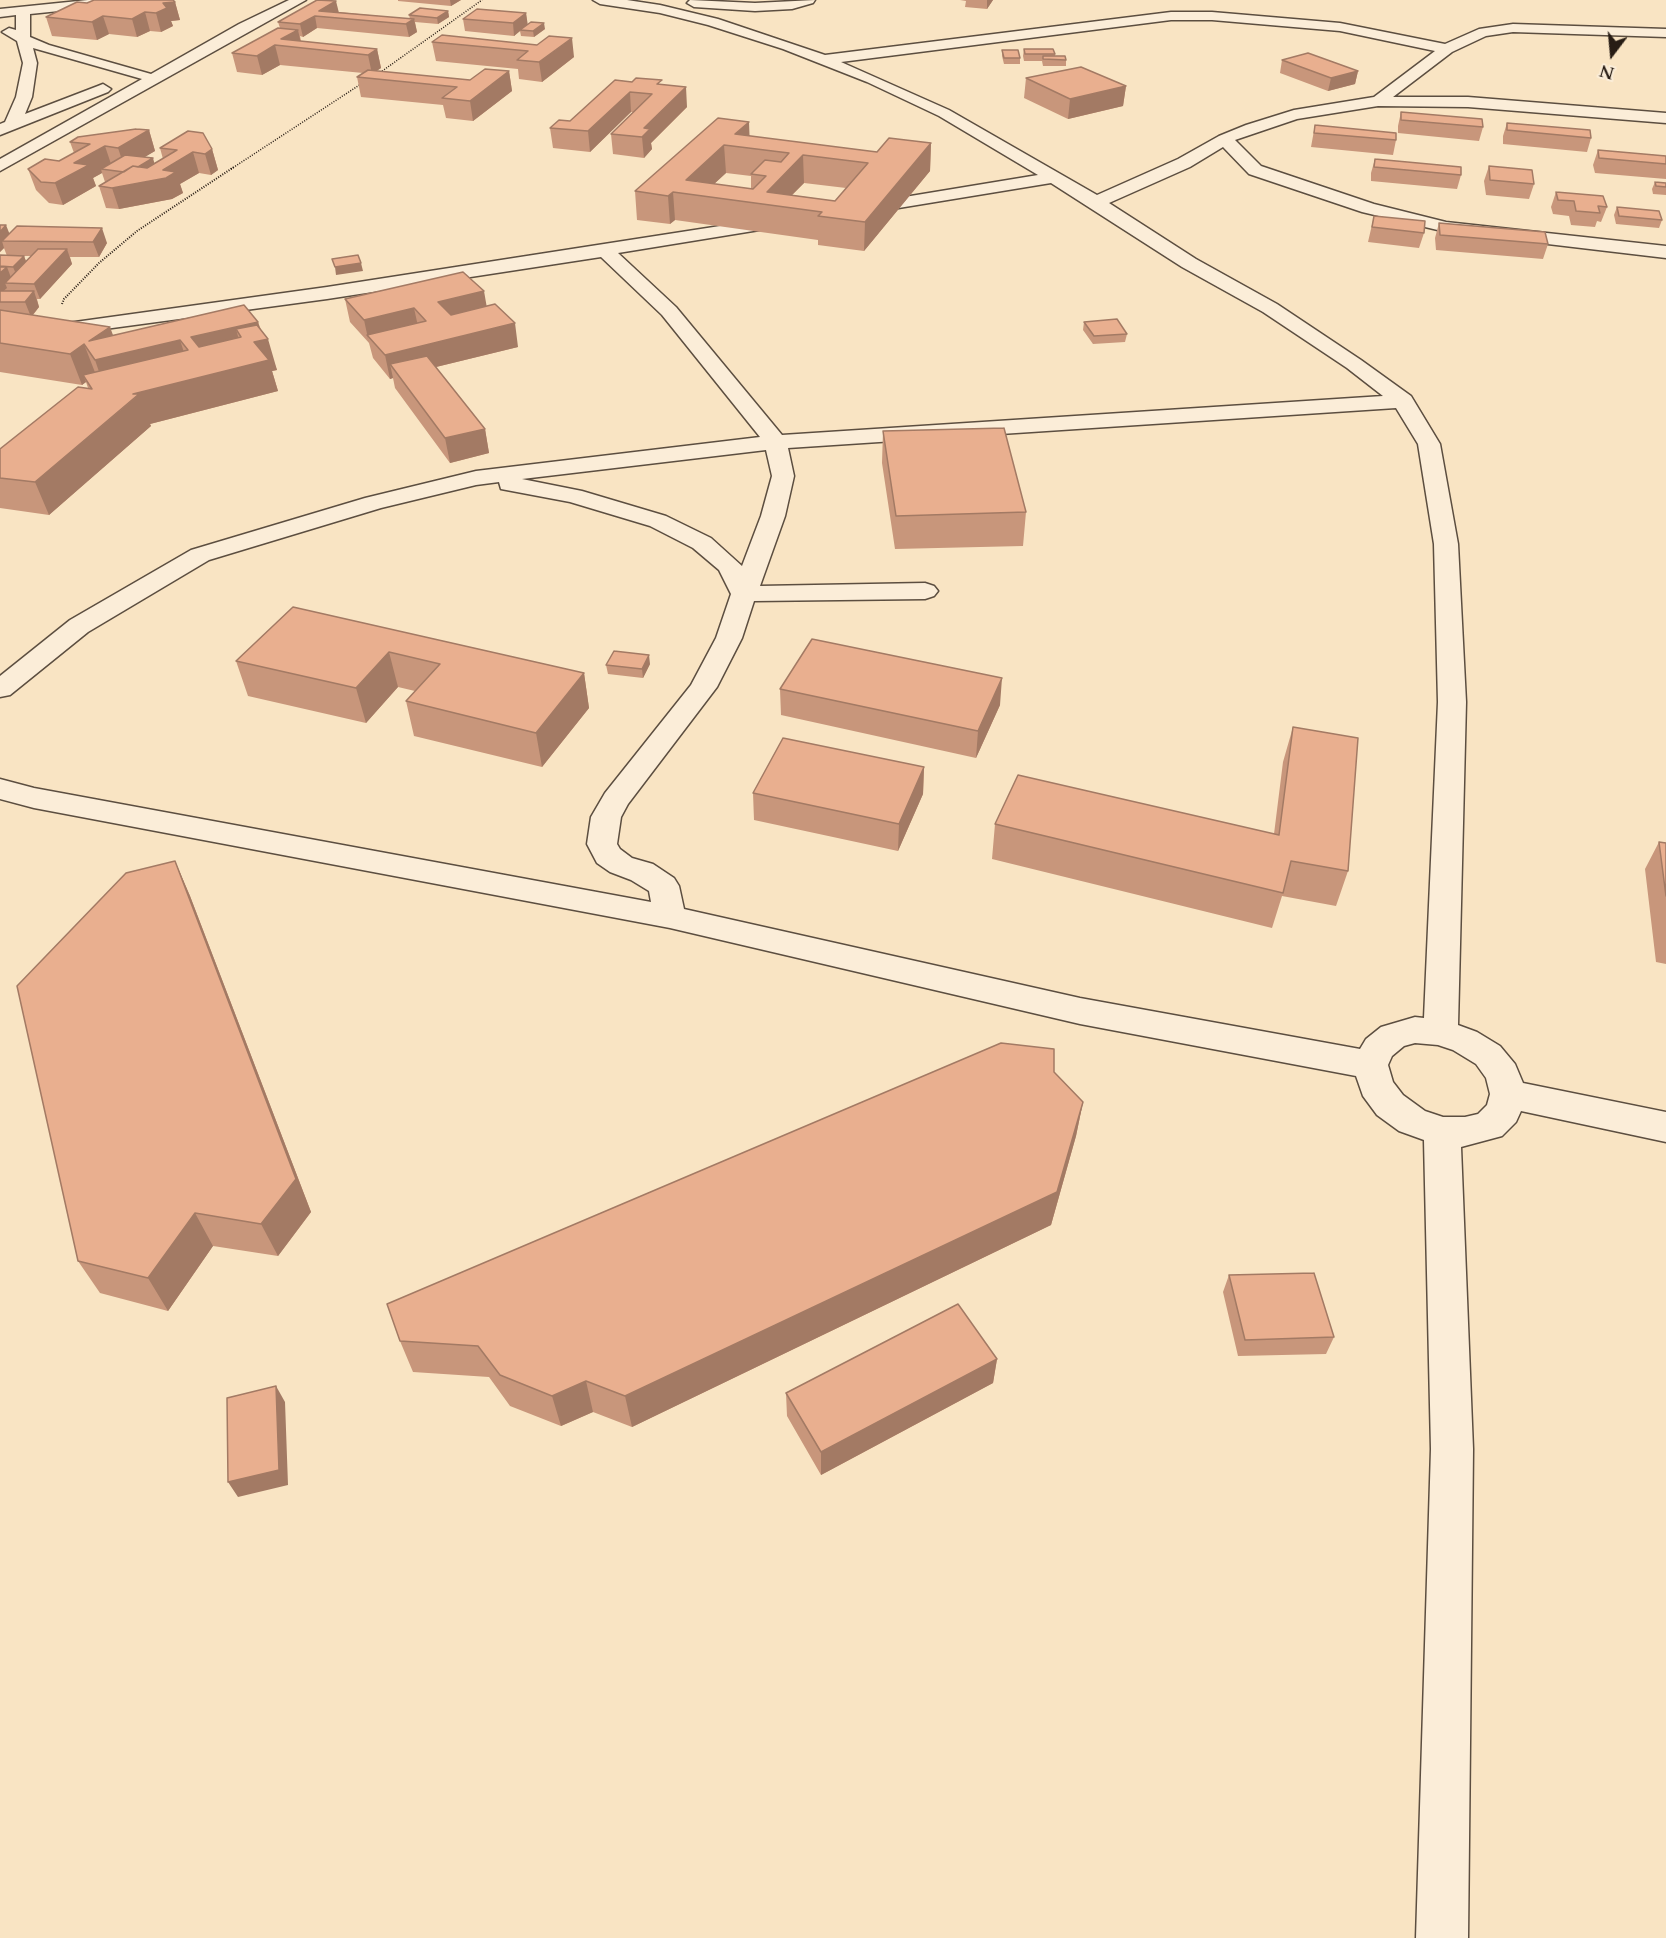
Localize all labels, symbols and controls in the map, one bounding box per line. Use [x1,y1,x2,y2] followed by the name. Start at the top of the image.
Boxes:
[1582,24,1642,84] north arrow
[1597,59,1617,84] text: N

